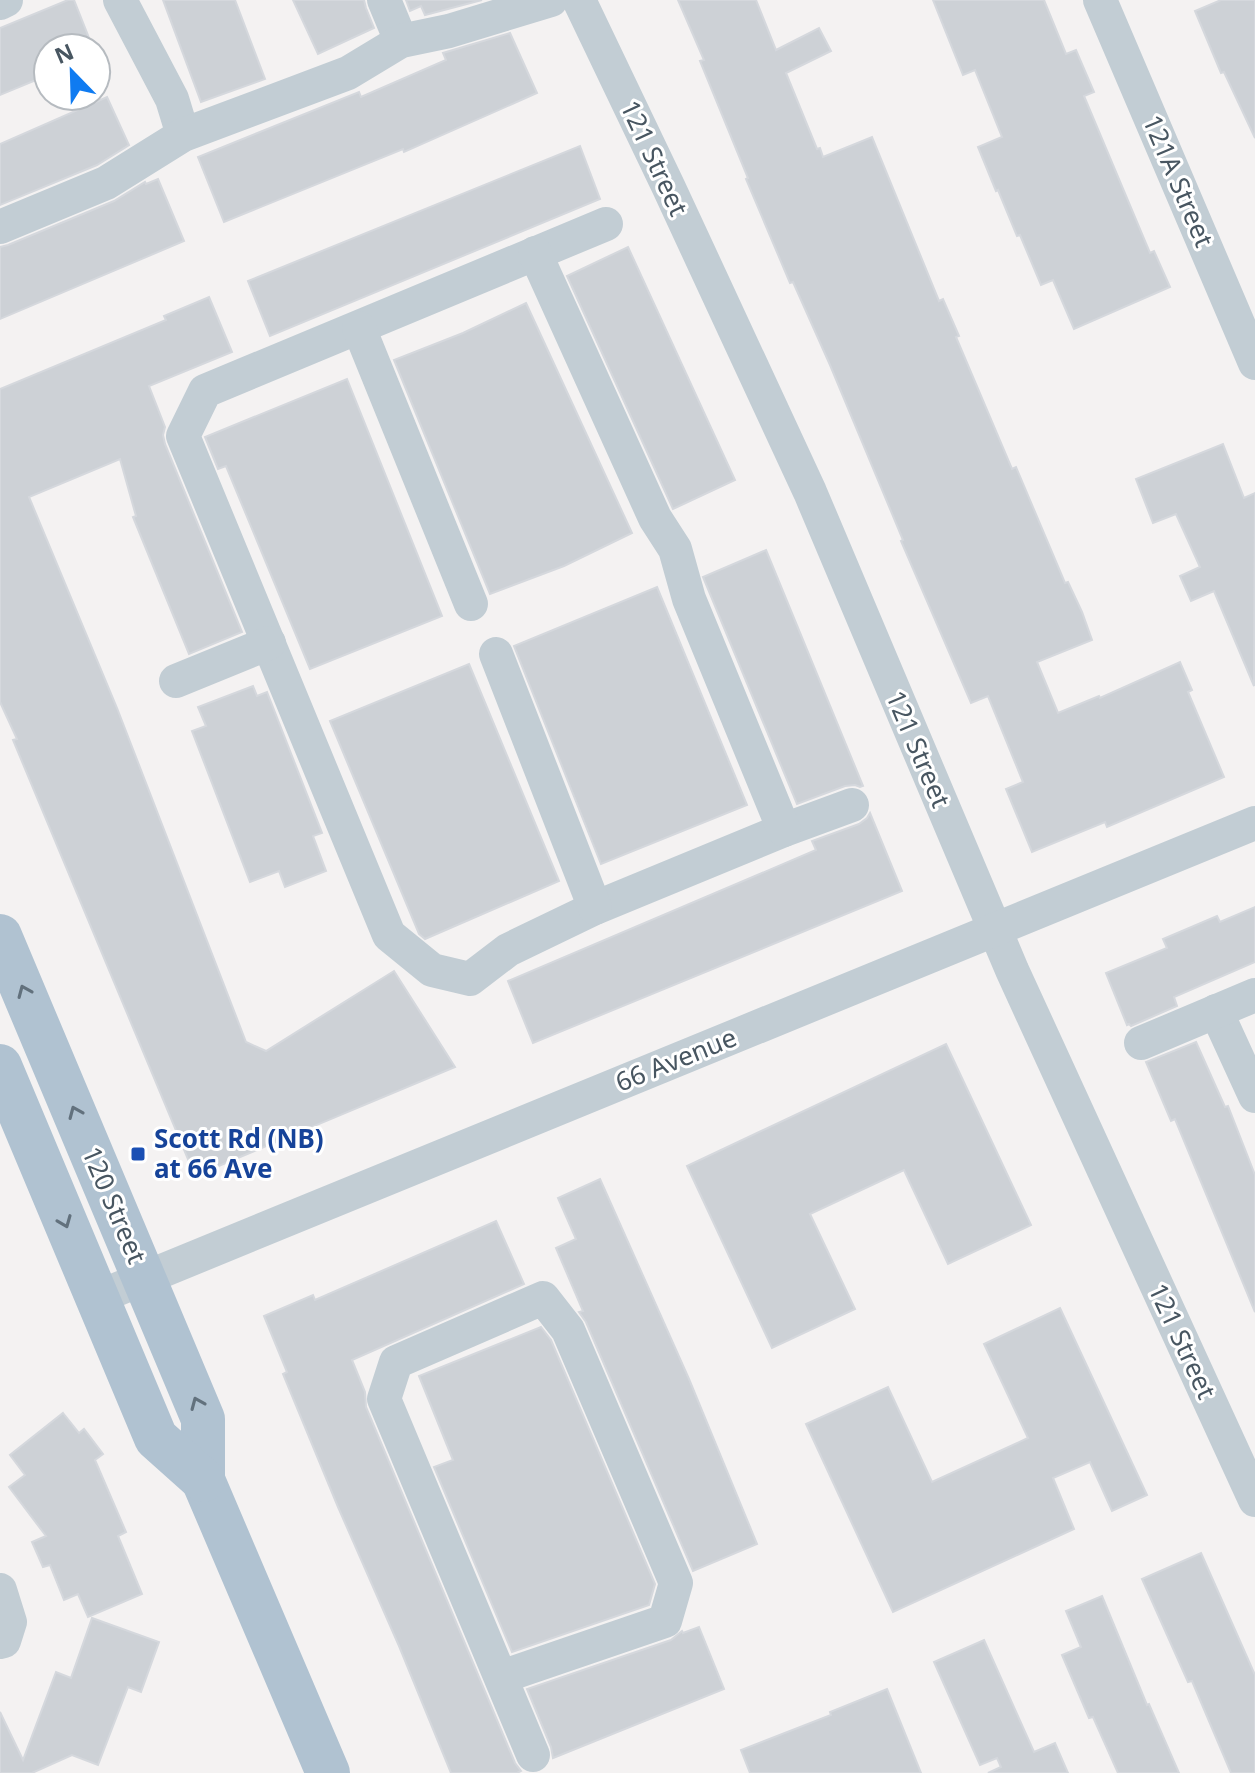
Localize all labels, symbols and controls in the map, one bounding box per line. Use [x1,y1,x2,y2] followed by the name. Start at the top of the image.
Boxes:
[32,32,112,112] north arrow
[50,35,78,70] text: N
[612,94,697,221] street label: 121 Street
[1135,109,1223,252] street label: 121A Street
[878,685,960,813] street label: 121 Street
[17,985,33,999] one-way arrow
[610,1018,742,1100] street label: 66 Avenue
[68,1106,84,1120] one-way arrow
[154,1120,324,1186] place label: Scott Rd (NB) at 66 Ave
[74,1141,156,1269] street label: 120 Street
[129,1145,147,1163] marker: Scott Rd (NB) at 66 Ave
[56,1214,72,1228] one-way arrow
[1140,1277,1225,1404] street label: 121 Street
[190,1397,206,1411] one-way arrow

